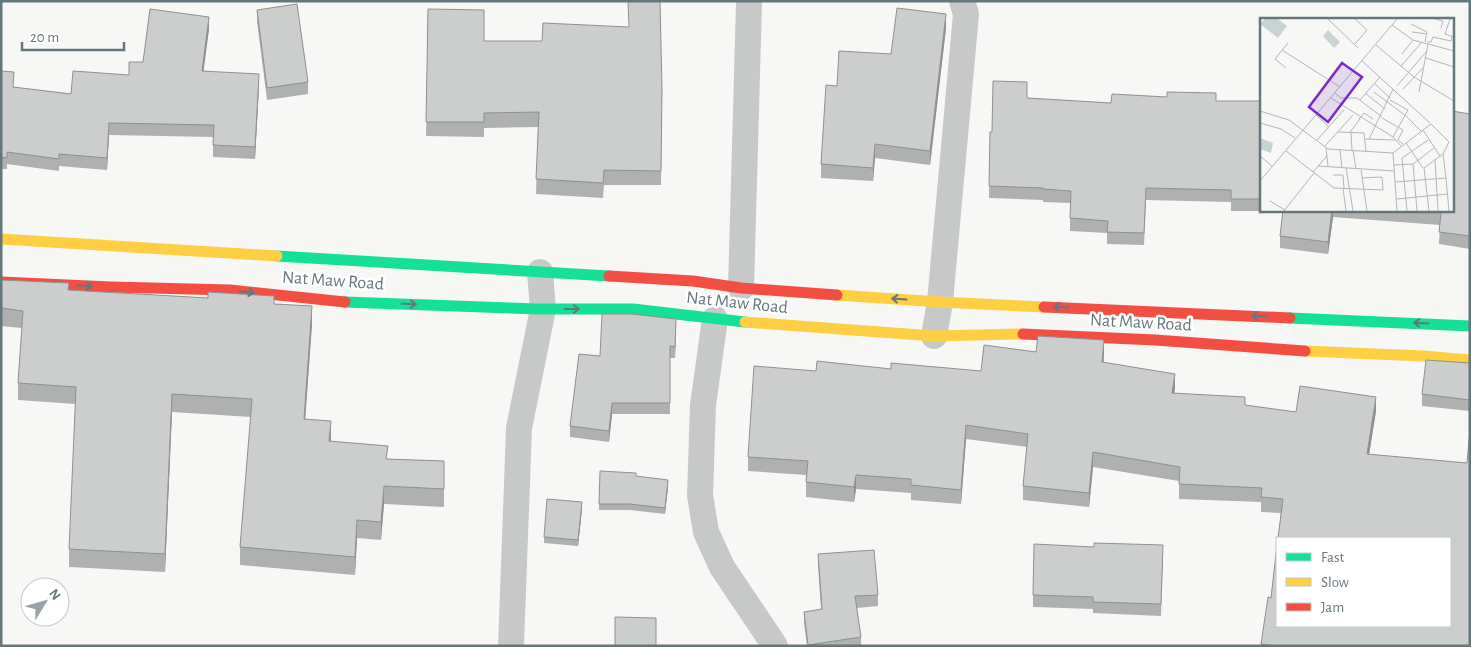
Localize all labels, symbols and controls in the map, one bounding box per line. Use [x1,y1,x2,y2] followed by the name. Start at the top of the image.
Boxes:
[1260,18,1454,211] inset map
[22,20,125,52] scale bar
[30,30,59,45] text: 20 m
[282,268,384,294] street label: Nat Maw Road
[77,281,93,290] one-way arrow
[239,287,255,297] one-way arrow
[685,289,789,317] street label: Nat Maw Road
[891,294,907,303] one-way arrow
[400,299,417,309] one-way arrow
[1054,303,1070,312] one-way arrow
[563,304,579,314] one-way arrow
[1090,311,1192,335] street label: Nat Maw Road
[1251,312,1267,321] one-way arrow
[1413,319,1429,328] one-way arrow
[1276,537,1451,627] legend
[1321,550,1345,565] text: Fast
[1321,575,1349,590] text: Slow
[20,577,70,627] north arrow
[46,587,63,603] text: N
[1321,600,1344,615] text: Jam

